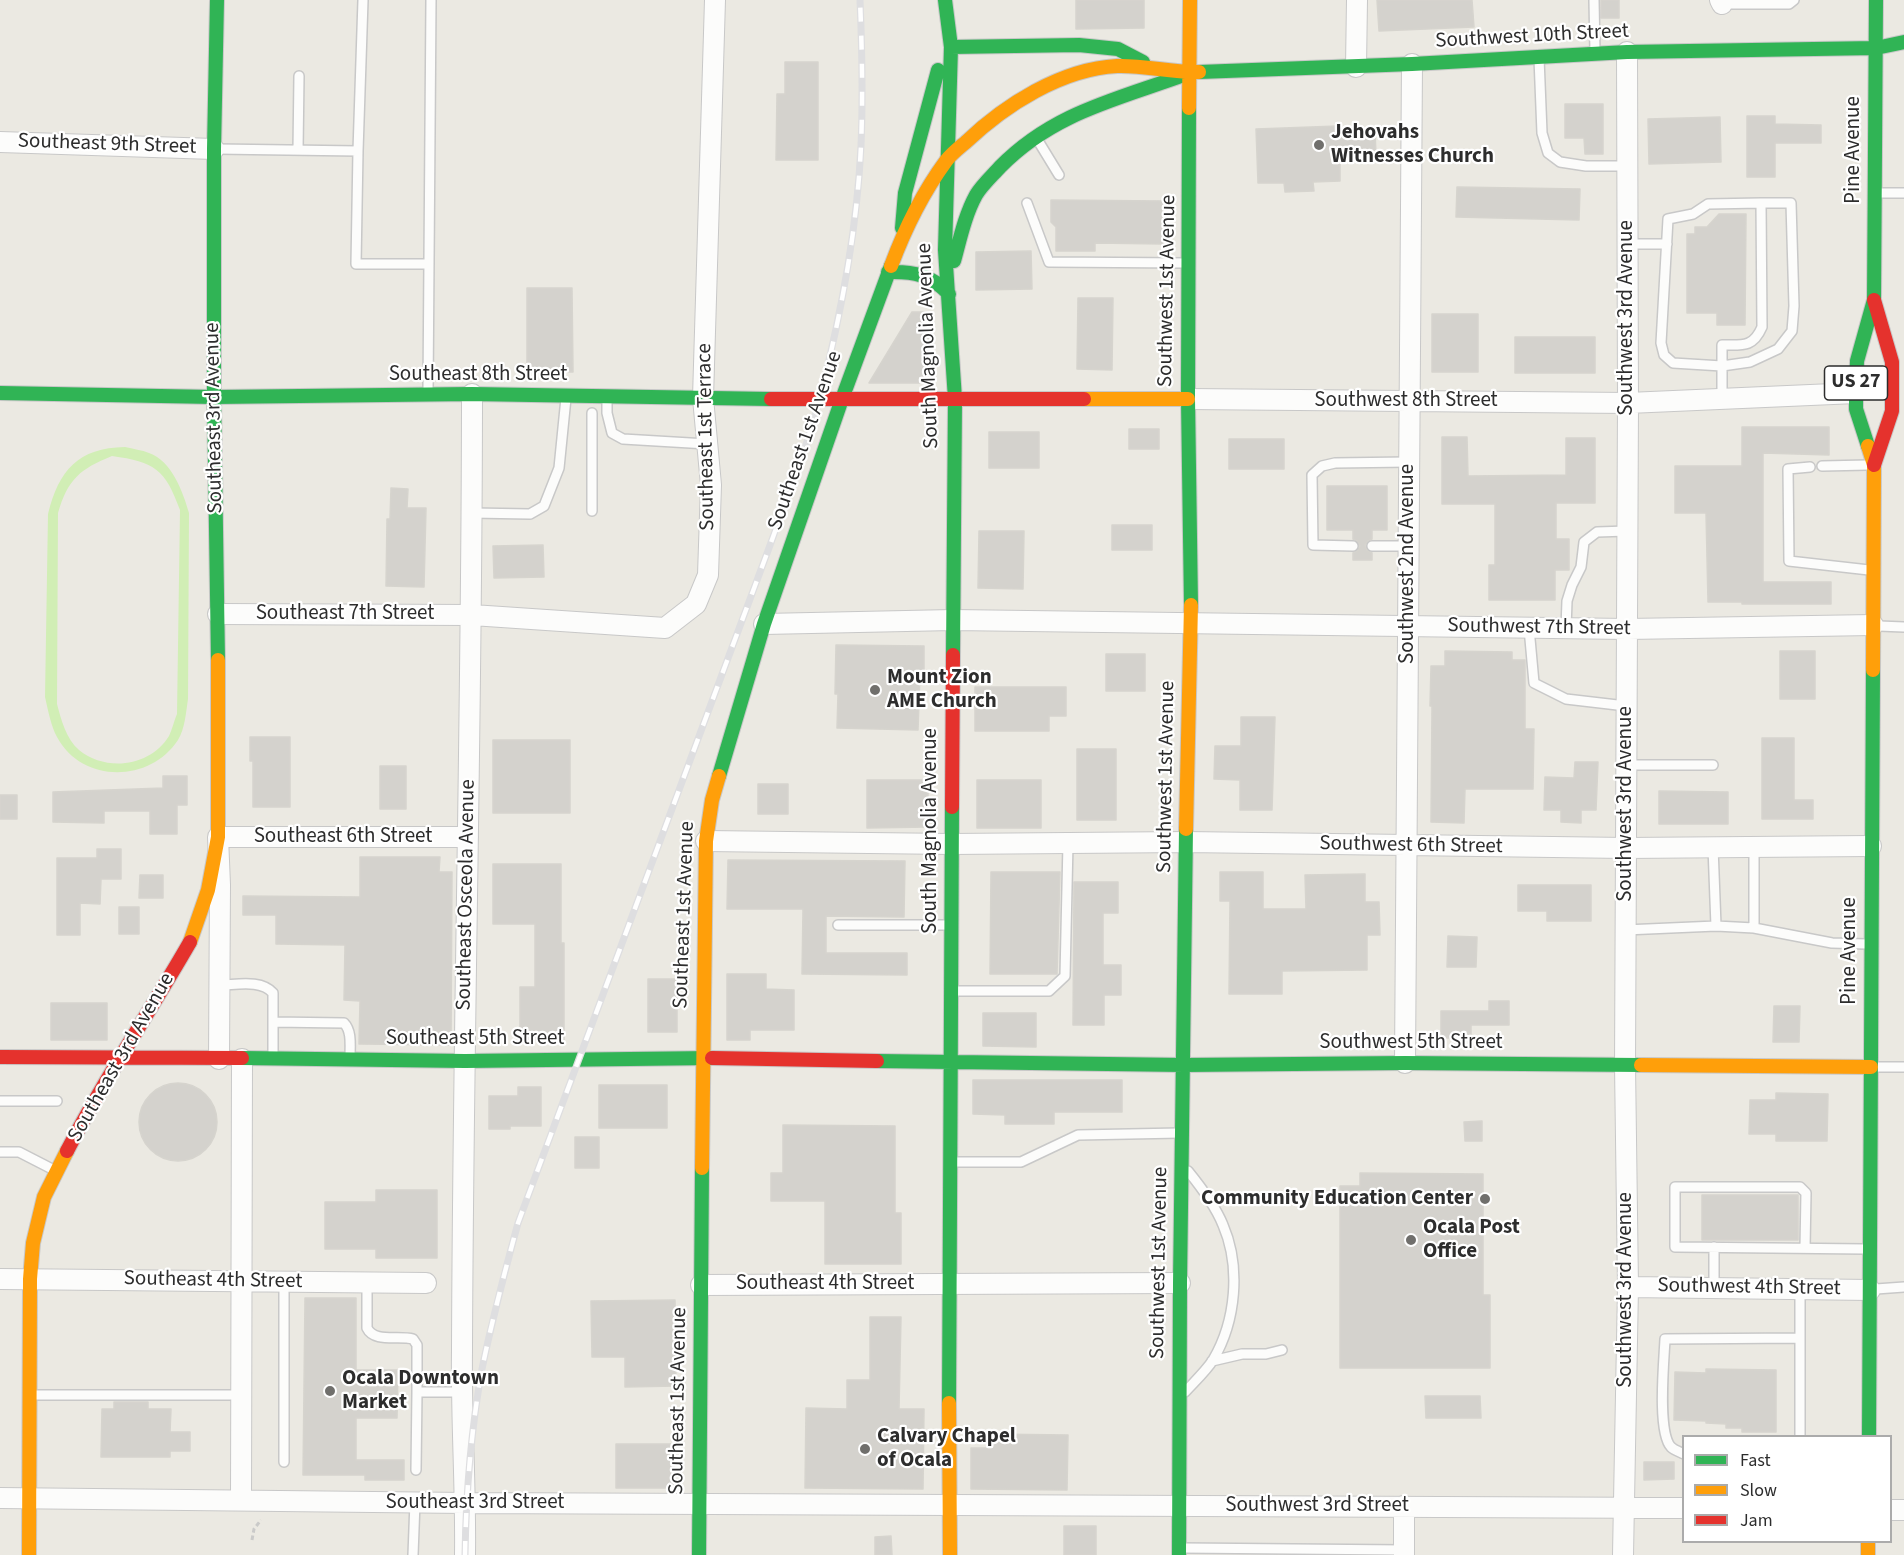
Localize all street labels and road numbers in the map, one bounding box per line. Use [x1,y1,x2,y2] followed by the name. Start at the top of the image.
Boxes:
[1435,19,1629,55] street label: Southwest 10th Street
[1841,96,1867,204] street label: Pine Avenue
[17,129,197,161] street label: Southeast 9th Street
[1154,195,1182,387] street label: Southwest 1st Avenue
[1614,220,1640,416] street label: Southwest 3rd Avenue
[913,243,945,449] street label: South Magnolia Avenue
[201,322,229,514] street label: Southeast 3rd Avenue
[693,343,721,531] street label: Southeast 1st Terrace
[764,348,848,534] street label: Southeast 1st Avenue
[389,362,567,388] street label: Southeast 8th Street
[1824,366,1888,400] road number: US 27
[1314,388,1498,414] street label: Southwest 8th Street
[1395,464,1421,664] street label: Southwest 2nd Avenue
[256,601,434,627] street label: Southeast 7th Street
[1447,614,1631,642] street label: Southwest 7th Street
[1153,681,1181,873] street label: Southwest 1st Avenue
[1613,706,1639,902] street label: Southwest 3rd Avenue
[918,728,944,934] street label: South Magnolia Avenue
[452,779,482,1011] street label: Southeast Osceola Avenue
[669,821,701,1009] street label: Southeast 1st Avenue
[254,824,432,850] street label: Southeast 6th Street
[1319,832,1503,860] street label: Southwest 6th Street
[1837,897,1863,1005] street label: Pine Avenue
[63,969,181,1147] street label: Southeast 3rd Avenue
[386,1026,564,1052] street label: Southeast 5th Street
[1319,1030,1503,1056] street label: Southwest 5th Street
[1146,1167,1174,1359] street label: Southwest 1st Avenue
[1613,1192,1639,1388] street label: Southwest 3rd Avenue
[123,1267,303,1295] street label: Southeast 4th Street
[736,1271,914,1297] street label: Southeast 4th Street
[1657,1274,1841,1302] street label: Southwest 4th Street
[665,1307,693,1495] street label: Southeast 1st Avenue
[386,1490,564,1516] street label: Southeast 3rd Street
[1225,1493,1409,1519] street label: Southwest 3rd Street

